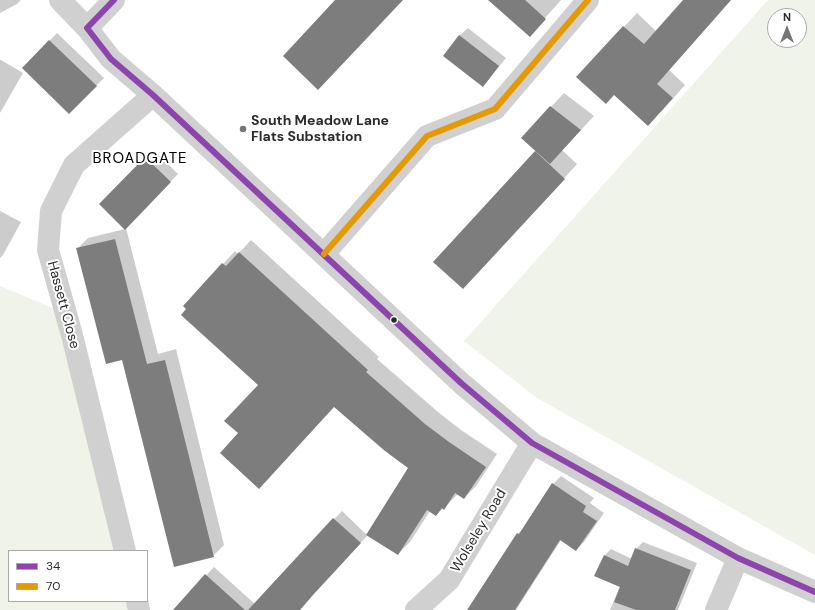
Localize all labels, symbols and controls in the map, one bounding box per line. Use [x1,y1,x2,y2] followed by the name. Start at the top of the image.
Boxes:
[767,8,807,48] north arrow
[783,10,791,24] text: N
[251,113,389,146] place label: South Meadow Lane Flats Substation
[238,124,248,134] marker: South Meadow Lane Flats Substation
[92,150,188,168] district label: BROADGATE
[43,259,83,351] street label: Hassett Close
[389,315,399,325] unlabelled marker
[448,486,510,576] street label: Wolseley Road
[8,550,148,602] legend
[46,558,60,574] text: 34
[46,578,60,594] text: 70

